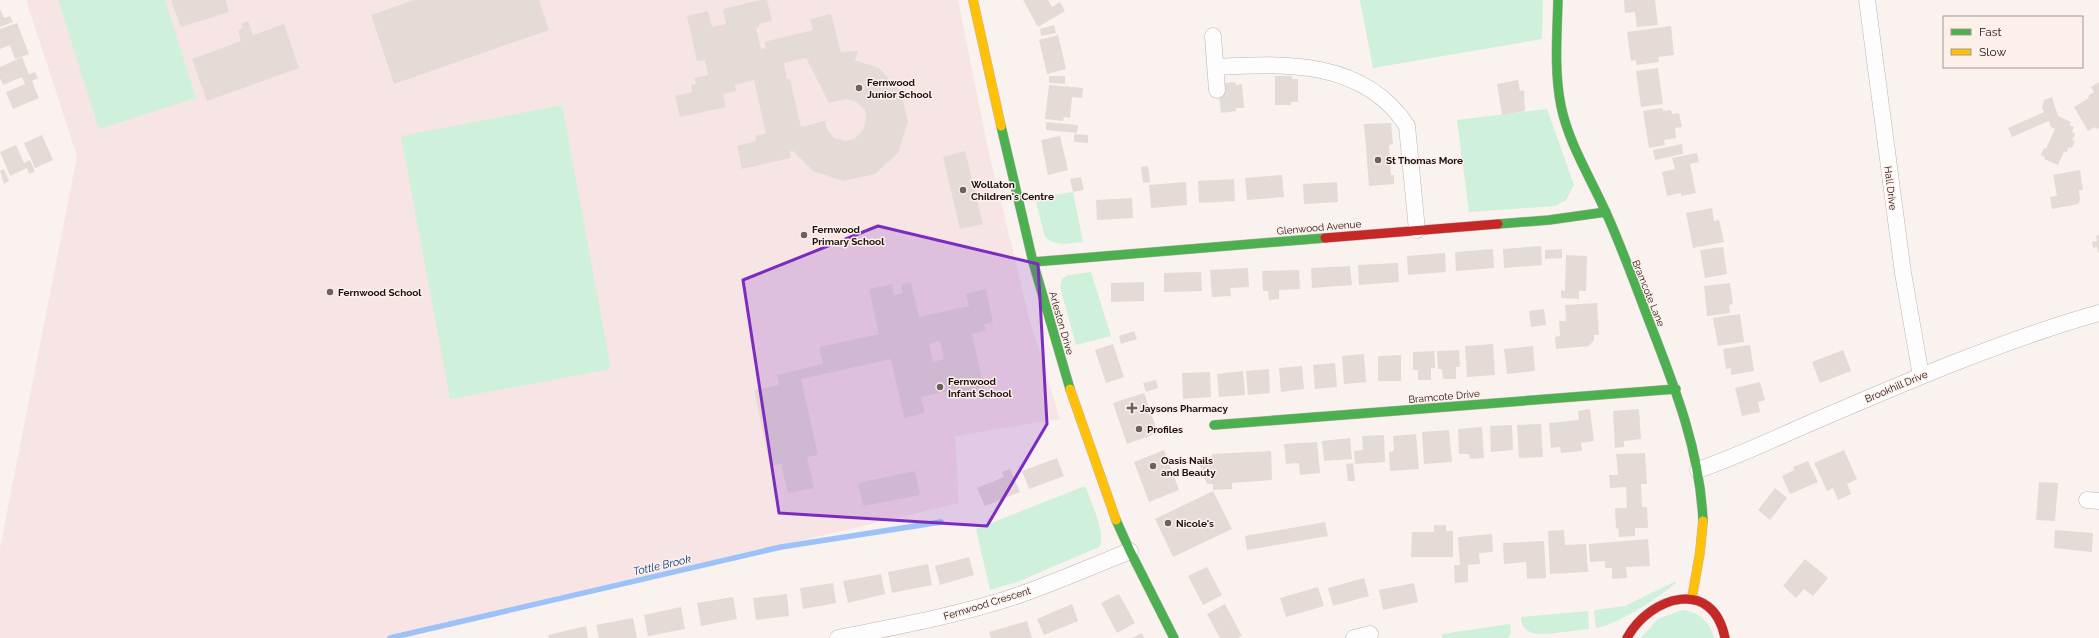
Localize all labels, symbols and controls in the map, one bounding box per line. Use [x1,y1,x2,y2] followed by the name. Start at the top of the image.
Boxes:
[1943,16,2083,68] legend
[1979,25,2002,39] text: Fast
[1979,45,2006,59] text: Slow
[867,77,933,100] place label: Fernwood Junior School
[854,83,864,93] marker: Fernwood Junior School
[1373,155,1383,165] marker: St Thomas More
[1386,155,1463,166] place label: St Thomas More
[1882,165,1899,211] street label: Hall Drive
[971,179,1054,202] place label: Wollaton Children's Centre
[958,185,968,195] marker: Wollaton Children's Centre
[1276,218,1362,237] street label: Glenwood Avenue
[812,224,885,247] place label: Fernwood Primary School
[799,230,809,240] marker: Fernwood Primary School
[1630,258,1667,328] street label: Bramcote Lane
[325,287,335,297] marker: Fernwood School
[338,287,422,298] place label: Fernwood School
[1047,290,1076,356] street label: Arleston Drive
[1863,368,1929,405] street label: Brookhill Drive
[948,376,1012,399] place label: Fernwood Infant School
[935,382,945,392] marker: Fernwood Infant School
[1408,388,1480,405] street label: Bramcote Drive
[1127,403,1137,413] marker: Jaysons Pharmacy
[1140,403,1229,414] place label: Jaysons Pharmacy
[1134,424,1144,434] marker: Profiles
[1147,424,1183,435] place label: Profiles
[1161,455,1216,478] place label: Oasis Nails and Beauty
[1148,461,1158,471] marker: Oasis Nails and Beauty
[1163,518,1173,528] marker: Nicole's
[1176,518,1214,529] place label: Nicole's
[632,552,693,578] water label: Tottle Brook
[942,585,1033,622] street label: Fernwood Crescent

